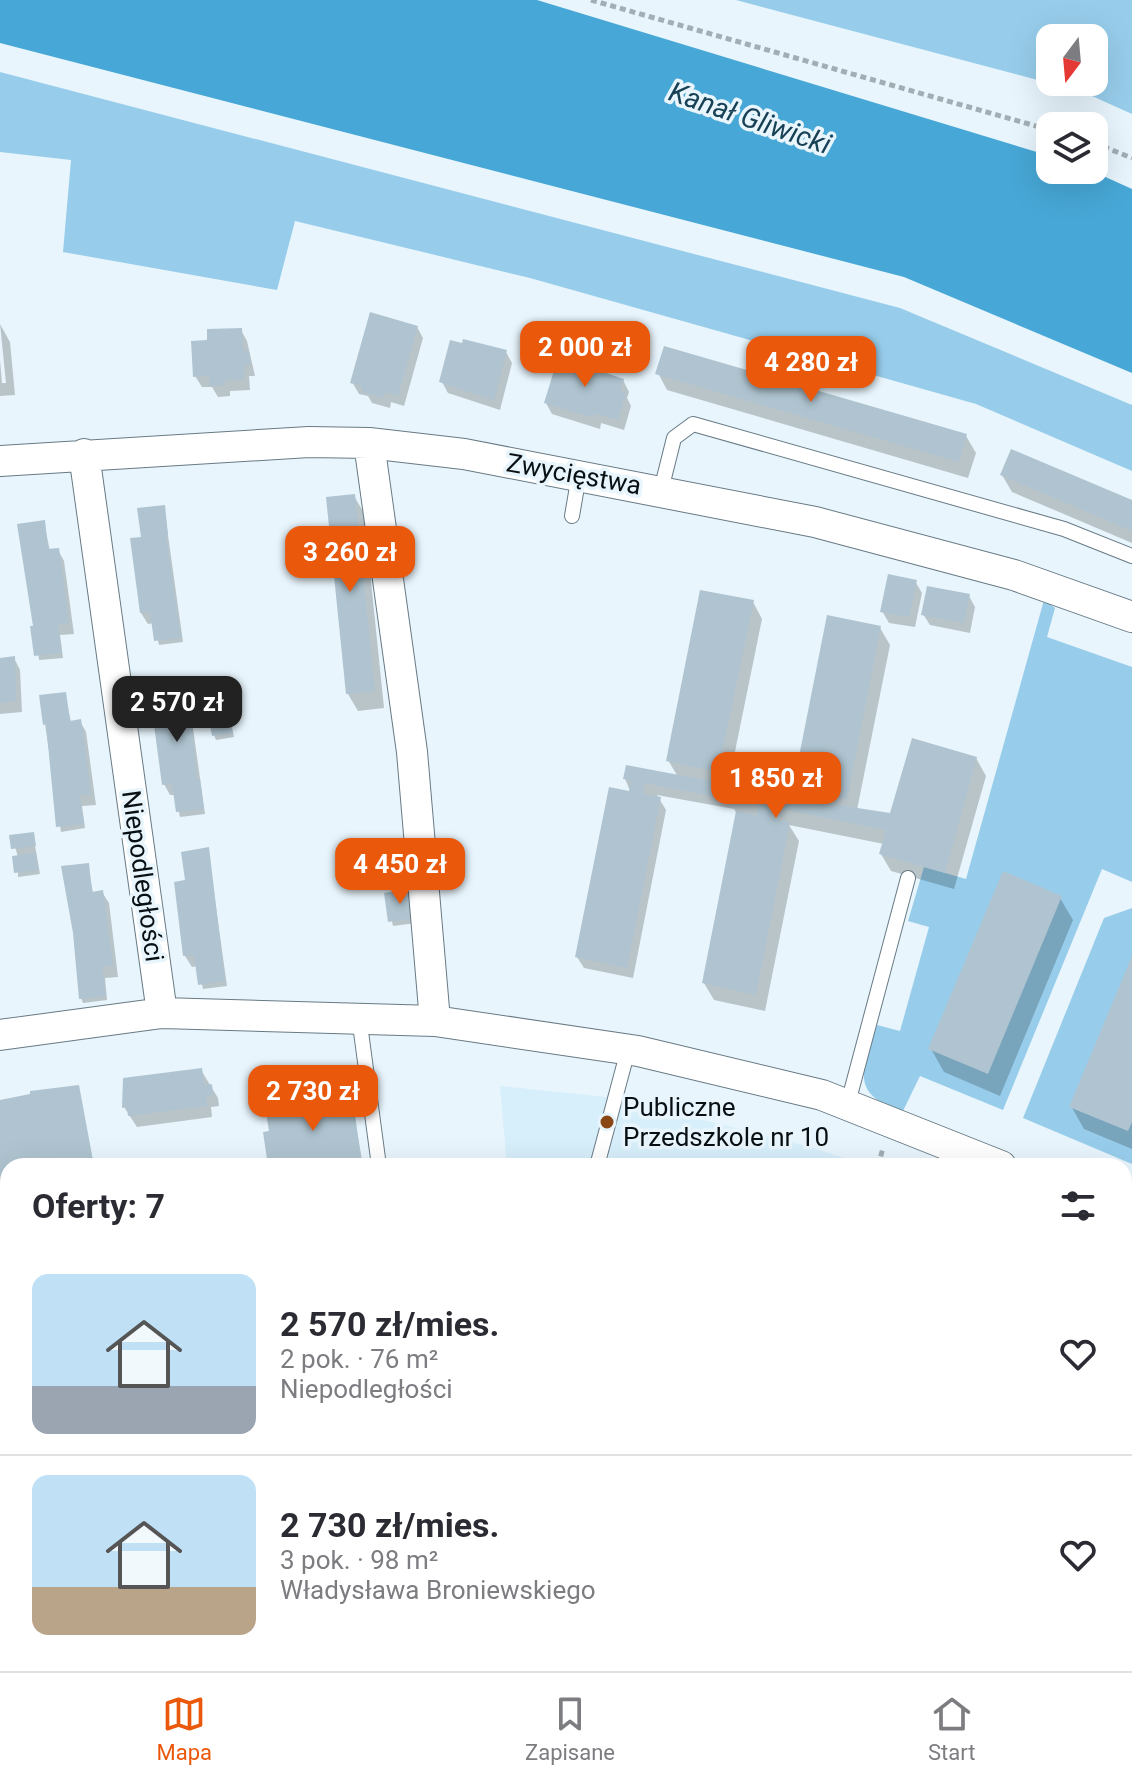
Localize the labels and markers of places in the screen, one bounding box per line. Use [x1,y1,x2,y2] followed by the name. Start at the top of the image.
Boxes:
[502,321,668,389] pin: 2 000 zł
[728,336,894,404] pin: 4 280 zł
[267,526,433,594] pin: 3 260 zł
[94,676,260,744] pin: 2 570 zł
[693,752,859,820] pin: 1 850 zł
[317,838,483,906] pin: 4 450 zł
[230,1065,396,1133] pin: 2 730 zł
[623,1092,829,1152] place label: Publiczne Przedszkole nr 10
[598,1113,616,1131] marker: Publiczne Przedszkole nr 10

